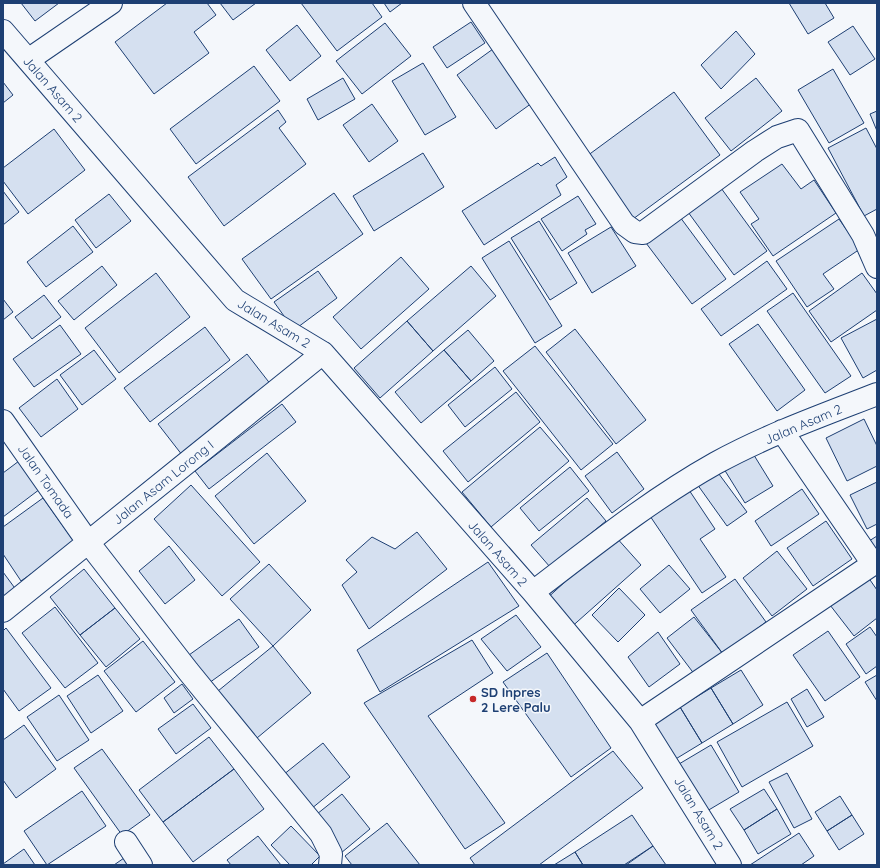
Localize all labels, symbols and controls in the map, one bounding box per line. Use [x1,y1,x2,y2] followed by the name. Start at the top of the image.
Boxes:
[20,53,86,125] street label: Jalan Asam 2
[235,295,313,351] street label: Jalan Asam 2
[762,401,844,447] street label: Jalan Asam 2
[109,436,217,528] street label: Jalan Asam Lorong I
[15,441,77,521] street label: Jalan Tomada
[465,517,531,589] street label: Jalan Asam 2
[481,684,551,715] place label: SD Inpres 2 Lere Palu
[468,694,478,704] marker: SD Inpres 2 Lere Palu
[671,774,727,852] street label: Jalan Asam 2

